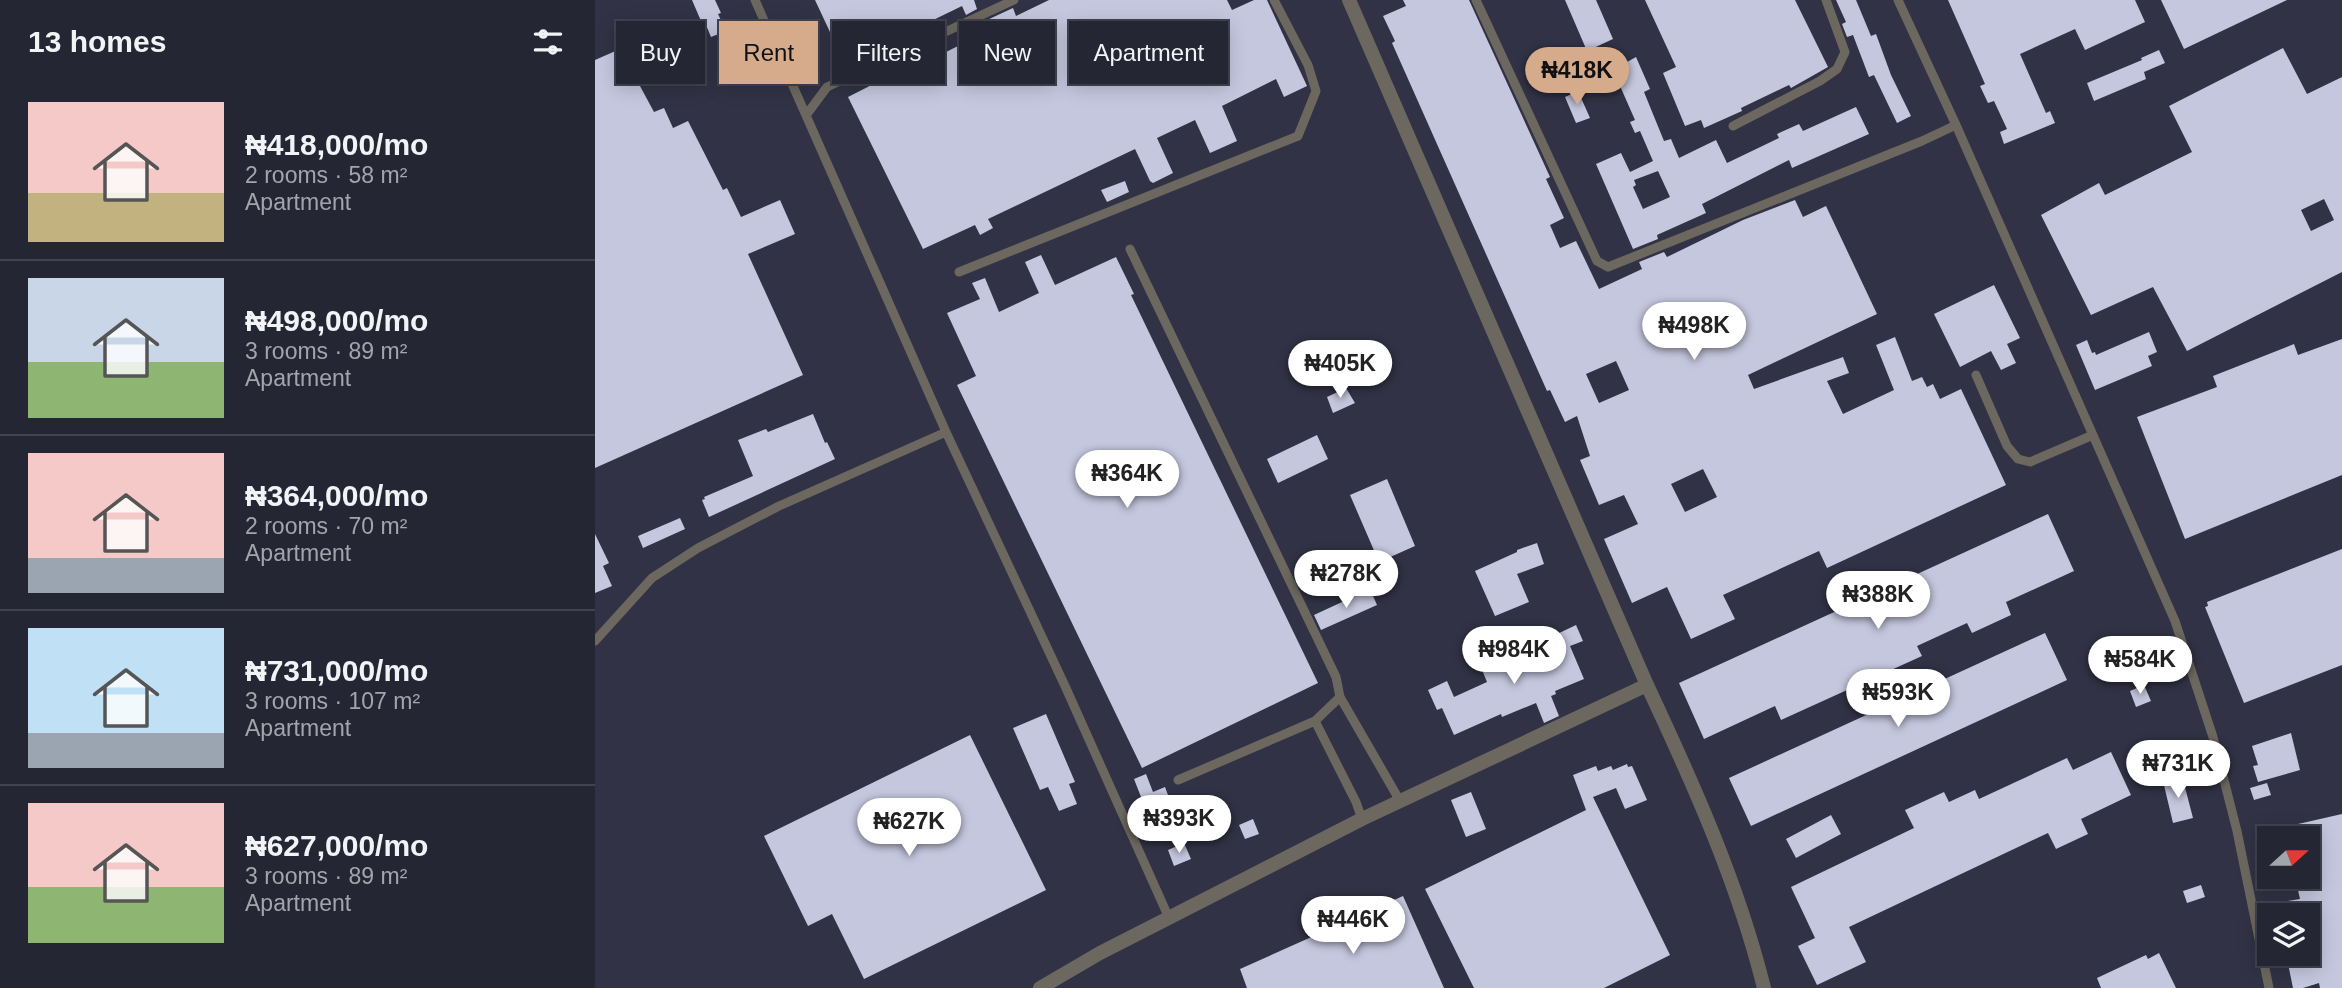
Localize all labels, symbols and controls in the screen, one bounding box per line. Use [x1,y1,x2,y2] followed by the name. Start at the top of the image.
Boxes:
[616,21,705,84] chip: Buy
[719,21,818,84] chip: Rent
[832,21,945,84] chip: Filters
[959,21,1055,84] chip: New
[1069,21,1228,84] chip: Apartment
[529,23,567,61] icon: filters
[28,25,166,58] text: 13 homes
[1528,48,1626,107] pin: ₦418K
[1541,57,1613,83] text: ₦418K
[245,128,428,161] text: ₦418,000/mo
[84,130,168,214] icon: home
[245,162,407,188] text: 2 rooms · 58 m²
[245,189,351,215] text: Apartment
[1645,302,1743,362] pin: ₦498K
[245,304,428,337] text: ₦498,000/mo
[84,306,168,390] icon: home
[1658,312,1730,338] text: ₦498K
[245,338,407,364] text: 3 rooms · 89 m²
[1291,340,1389,400] pin: ₦405K
[1304,350,1376,376] text: ₦405K
[245,365,351,391] text: Apartment
[1078,450,1176,510] pin: ₦364K
[1091,460,1163,486] text: ₦364K
[245,479,428,512] text: ₦364,000/mo
[84,481,168,565] icon: home
[245,513,407,539] text: 2 rooms · 70 m²
[245,540,351,566] text: Apartment
[1297,550,1395,610] pin: ₦278K
[1310,560,1382,586] text: ₦278K
[1829,572,1927,631] pin: ₦388K
[1842,581,1914,607] text: ₦388K
[1465,626,1563,686] pin: ₦984K
[1478,636,1550,662] text: ₦984K
[2091,636,2189,696] pin: ₦584K
[2104,646,2176,672] text: ₦584K
[245,654,428,687] text: ₦731,000/mo
[84,656,168,740] icon: home
[1849,670,1947,729] pin: ₦593K
[1862,679,1934,705] text: ₦593K
[245,688,420,714] text: 3 rooms · 107 m²
[245,715,351,741] text: Apartment
[2129,740,2227,800] pin: ₦731K
[2142,750,2214,776] text: ₦731K
[1130,796,1228,855] pin: ₦393K
[860,798,958,858] pin: ₦627K
[1143,805,1215,831] text: ₦393K
[873,808,945,834] text: ₦627K
[2257,826,2321,889] north arrow
[2257,826,2320,966] map controls
[245,829,428,862] text: ₦627,000/mo
[84,831,168,915] icon: home
[245,863,407,889] text: 3 rooms · 89 m²
[245,890,351,916] text: Apartment
[1304,897,1402,956] pin: ₦446K
[2257,903,2320,966] button: layers
[1317,906,1389,932] text: ₦446K

